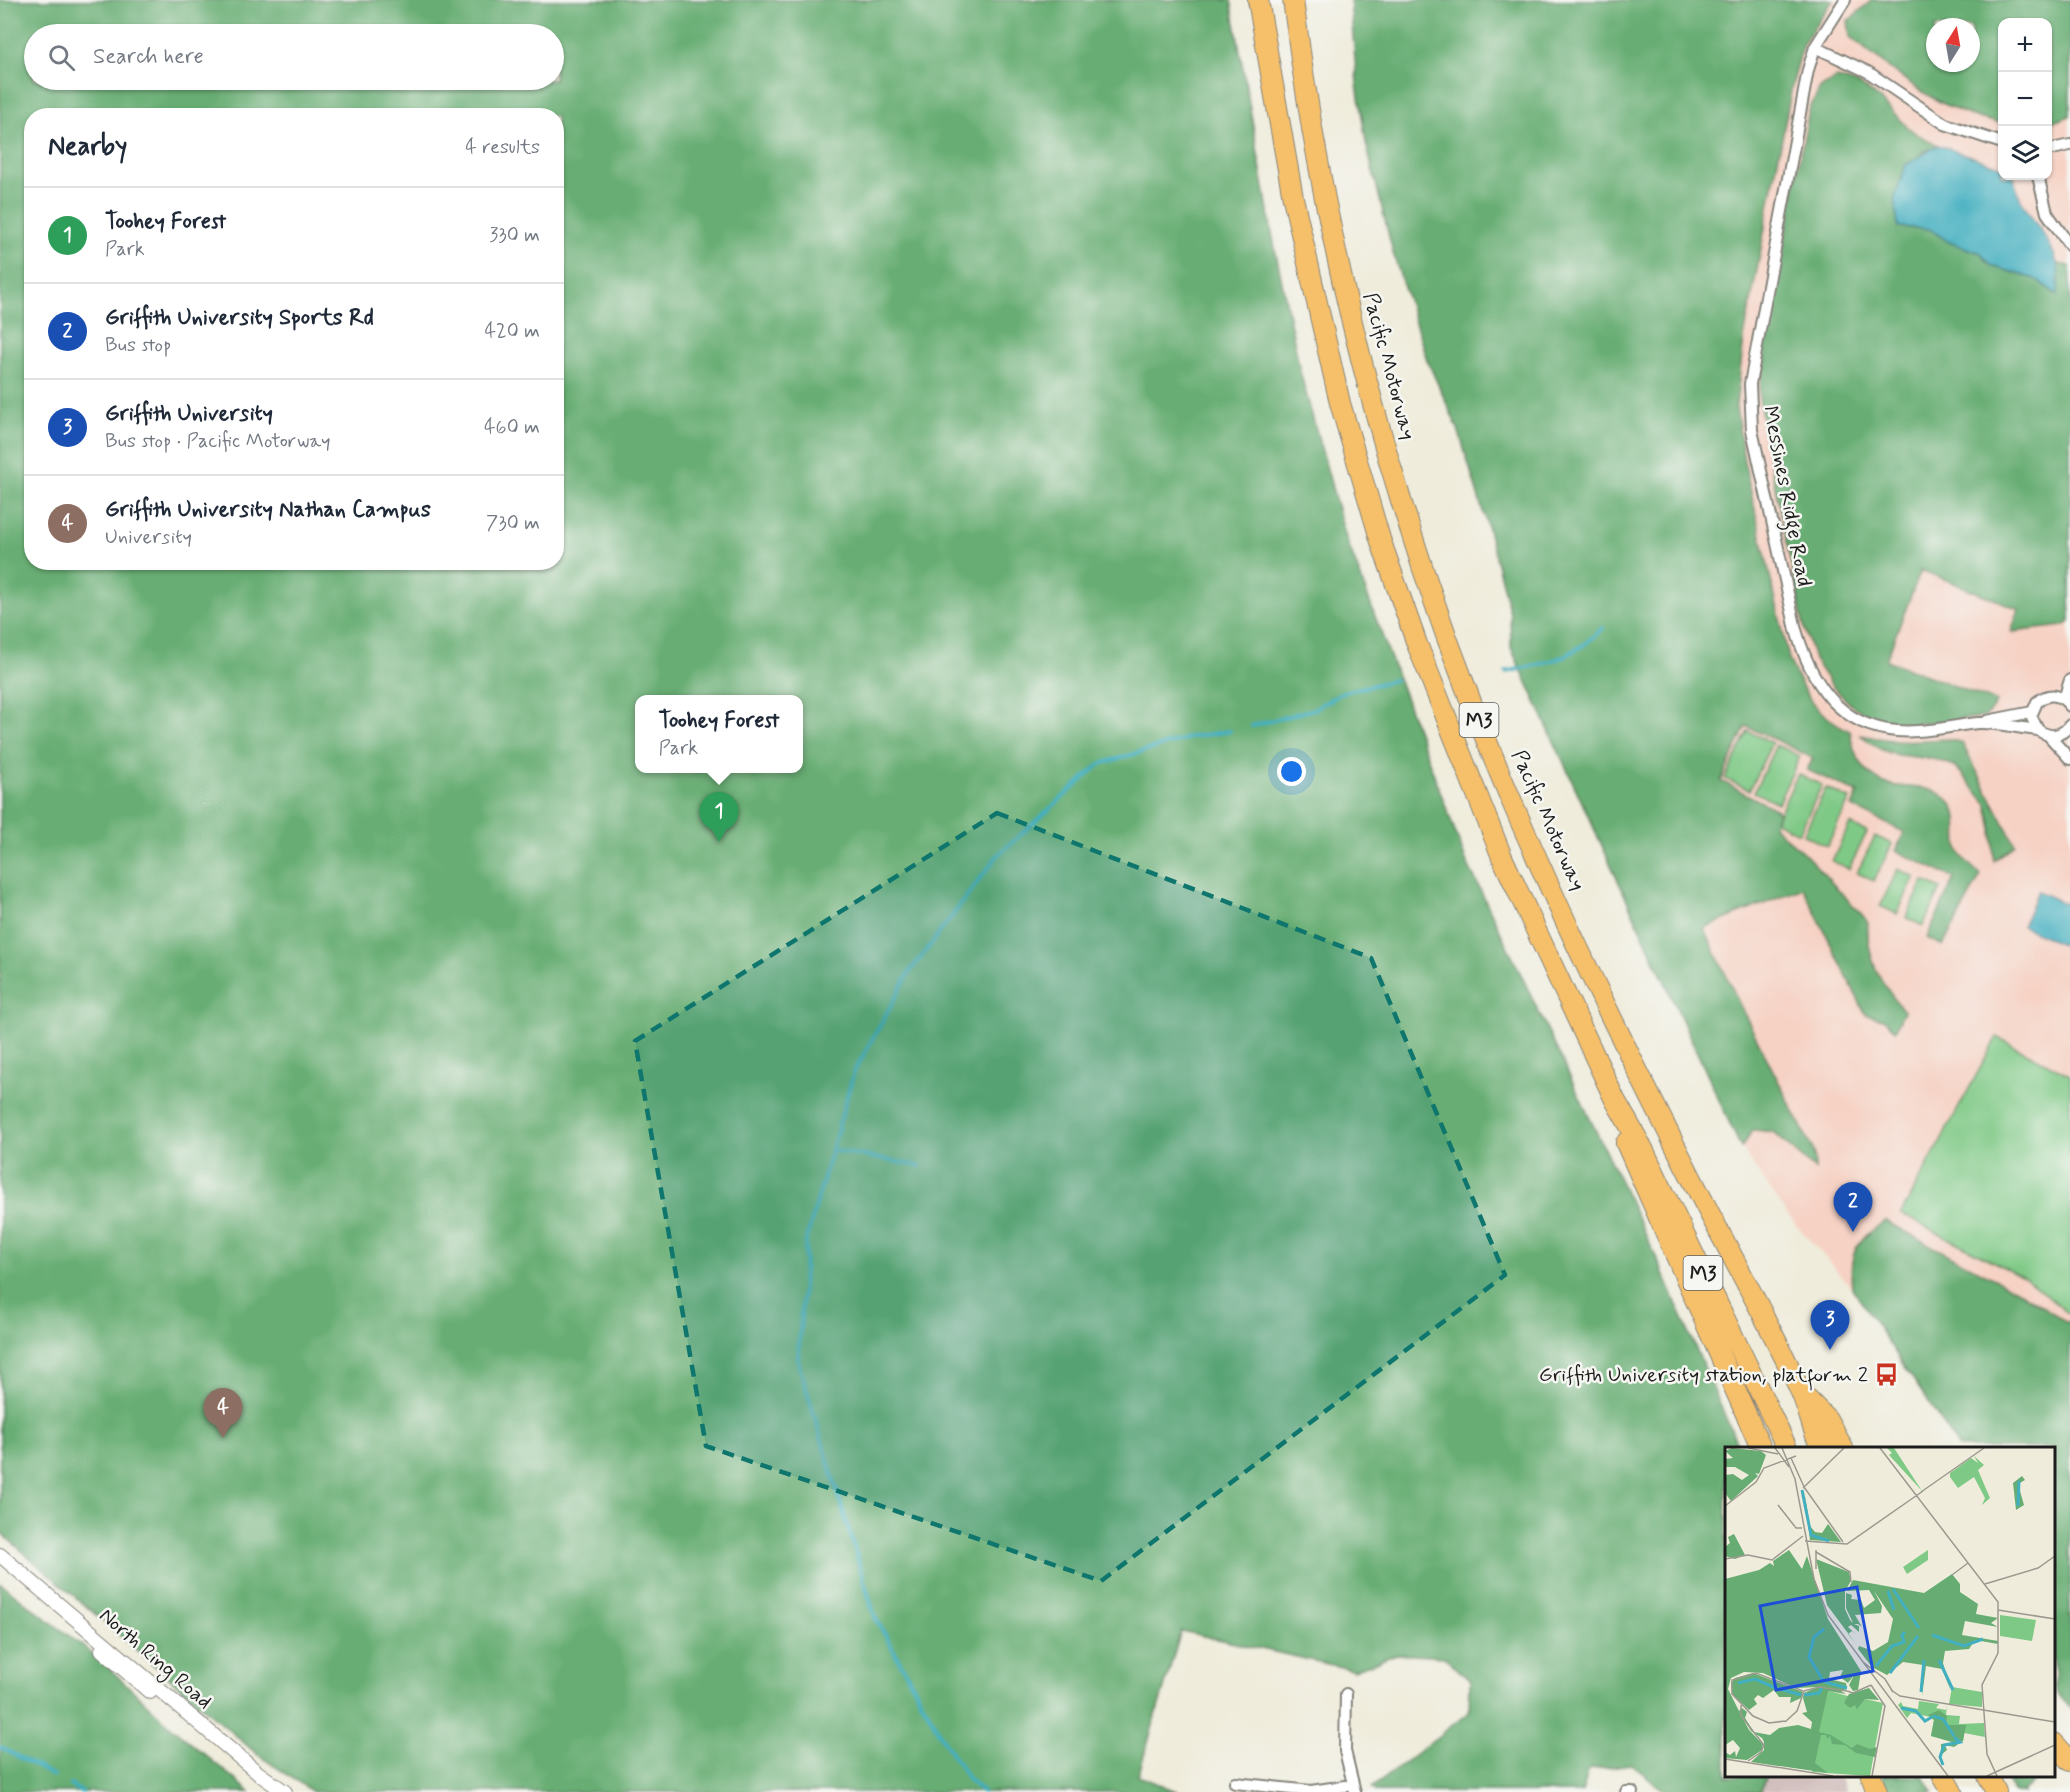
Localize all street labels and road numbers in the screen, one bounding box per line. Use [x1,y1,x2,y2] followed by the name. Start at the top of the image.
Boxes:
[1356,290,1422,443] street label: Pacific Motorway
[1754,403,1818,589] street label: Messines Ridge Road
[1460,703,1498,737] road number: M3
[1505,746,1592,895] street label: Pacific Motorway
[1684,1256,1722,1290] road number: M3
[92,1602,218,1716] street label: North Ring Road

